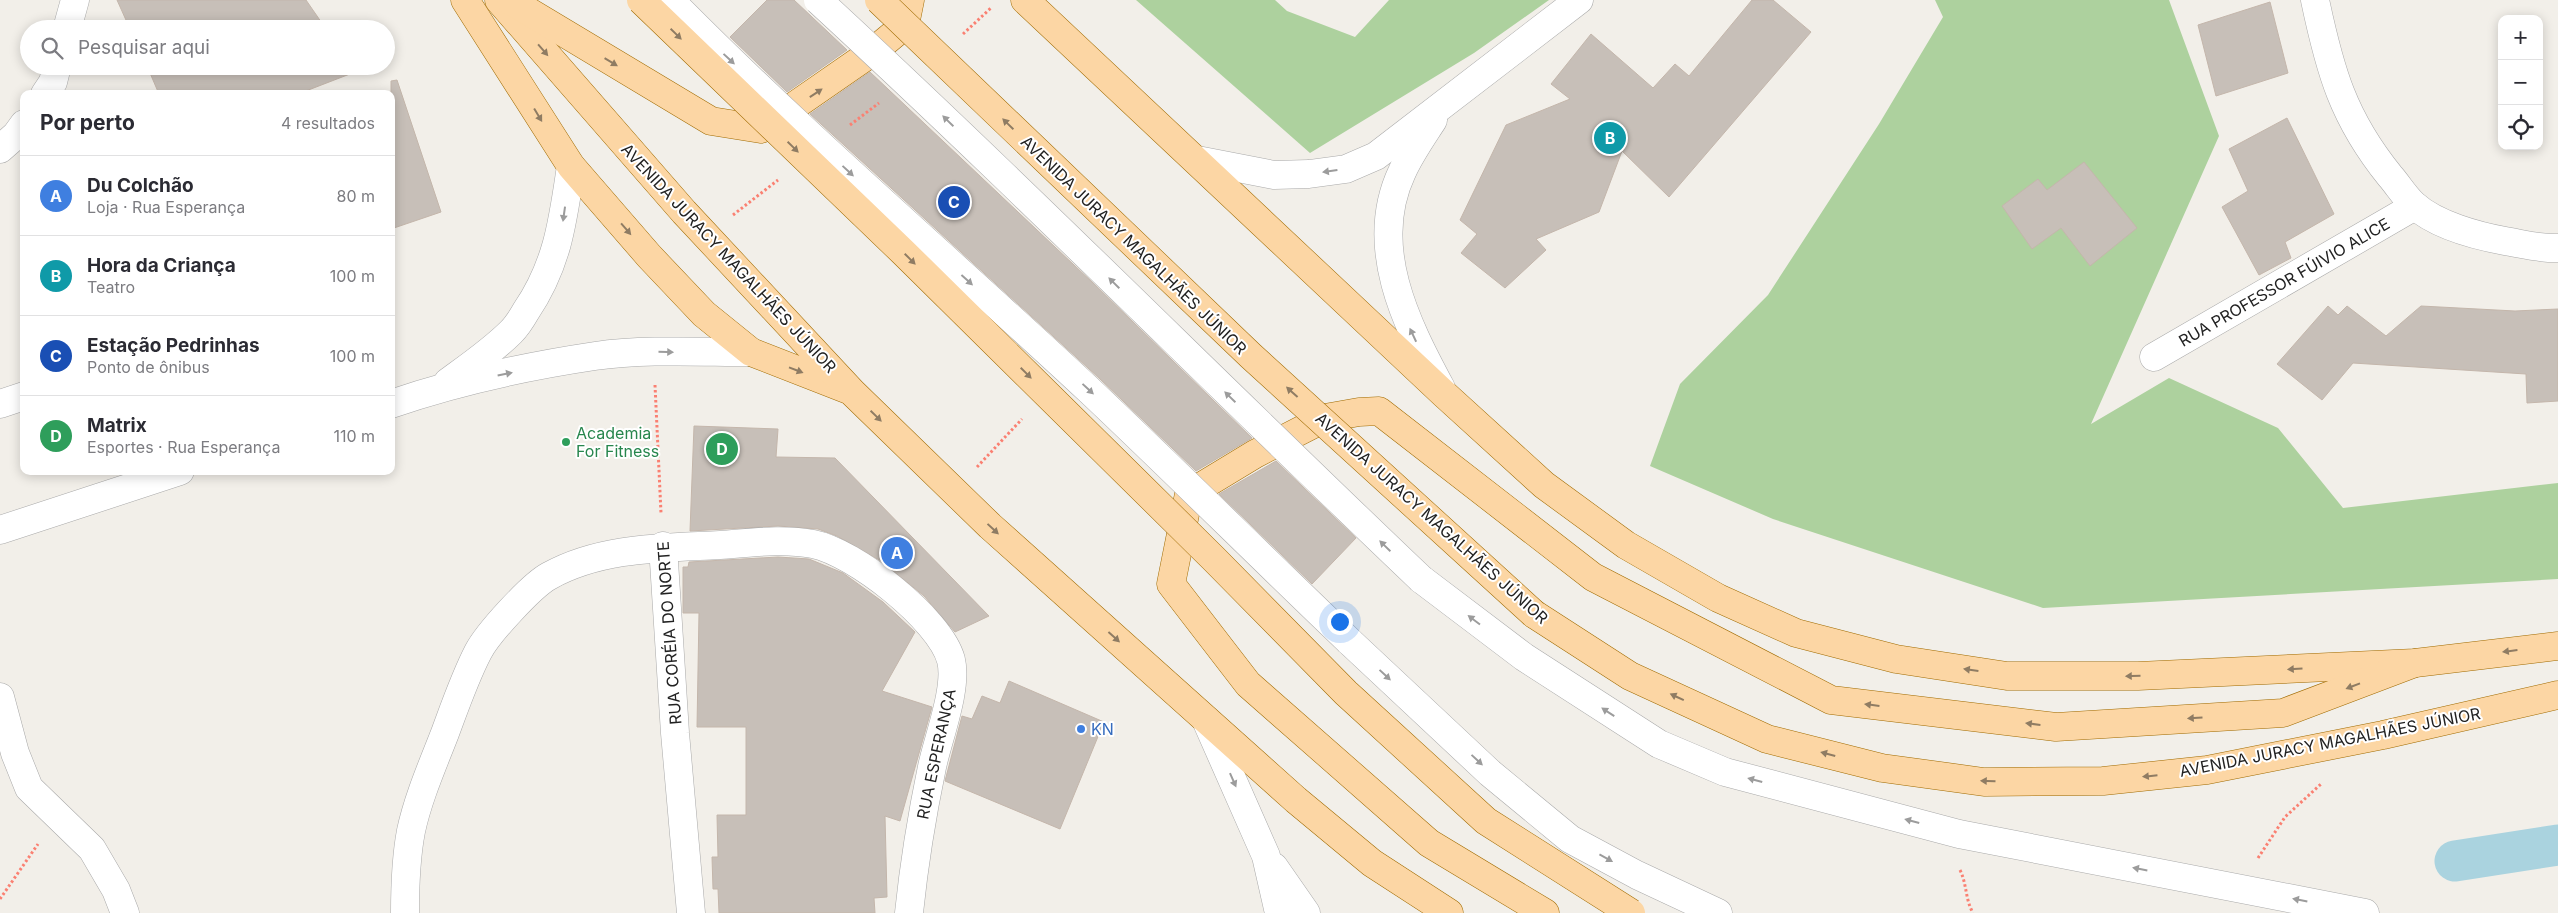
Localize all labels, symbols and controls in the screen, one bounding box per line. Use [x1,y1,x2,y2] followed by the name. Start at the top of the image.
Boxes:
[2498,15,2543,150] map controls
[2498,15,2543,60] button: +
[20,20,395,75] search box
[670,28,682,40] one-way arrow
[38,34,66,62] icon: search
[78,36,210,59] text: Pesquisar aqui
[537,44,548,56] one-way arrow
[723,53,735,65] one-way arrow
[604,58,617,67] one-way arrow
[2498,60,2543,105] button: −
[809,88,822,98] one-way arrow
[2498,105,2543,150] button: locate
[534,108,543,121] one-way arrow
[40,110,135,135] text: Por perto
[281,113,375,133] text: 4 resultados
[942,115,954,127] one-way arrow
[1003,118,1015,130] one-way arrow
[1594,119,1626,157] pin: B
[1017,131,1251,359] street label: AVENIDA JURACY MAGALHÃES JÚNIOR
[617,139,841,377] street label: AVENIDA JURACY MAGALHÃES JÚNIOR
[787,141,799,153] one-way arrow
[841,165,853,177] one-way arrow
[1322,167,1338,175] one-way arrow
[87,174,194,197] text: Du Colchão
[938,183,970,221] pin: C
[50,186,62,206] text: A
[336,186,375,206] text: 80 m
[87,197,245,217] text: Loja · Rua Esperança
[560,207,568,223] one-way arrow
[2175,213,2393,351] street label: RUA PROFESSOR FÚIVIO ALICE
[620,223,631,236] one-way arrow
[904,253,916,265] one-way arrow
[87,254,236,277] text: Hora da Criança
[51,266,61,286] text: B
[330,266,375,286] text: 100 m
[961,275,974,286] one-way arrow
[87,277,135,297] text: Teatro
[1108,278,1120,290] one-way arrow
[1409,328,1417,342] one-way arrow
[87,334,260,357] text: Estação Pedrinhas
[50,346,62,366] text: C
[330,346,375,366] text: 100 m
[658,348,674,356] one-way arrow
[87,357,210,377] text: Ponto de ônibus
[789,366,804,374] one-way arrow
[1020,367,1032,379] one-way arrow
[498,370,513,378] one-way arrow
[1082,383,1094,395] one-way arrow
[1286,386,1298,398] one-way arrow
[1224,391,1236,403] one-way arrow
[1312,408,1552,628] street label: AVENIDA JURACY MAGALHÃES JÚNIOR
[870,409,882,421] one-way arrow
[87,414,147,437] text: Matrix
[576,423,659,461] place label: Academia For Fitness
[50,426,62,446] text: D
[333,426,375,446] text: 110 m
[706,430,738,468] pin: D
[560,436,572,448] marker: Academia For Fitness
[87,437,280,457] text: Esportes · Rua Esperança
[987,523,1000,534] one-way arrow
[881,534,913,572] pin: A
[1380,540,1392,552] one-way arrow
[653,541,685,725] street label: RUA CORÉIA DO NORTE
[1327,609,1353,635] your location
[1467,615,1481,625] one-way arrow
[1108,631,1120,643] one-way arrow
[2501,647,2517,655] one-way arrow
[2287,665,2303,673] one-way arrow
[1963,666,1979,674] one-way arrow
[1378,669,1390,681] one-way arrow
[2125,672,2141,680] one-way arrow
[2345,682,2360,690] one-way arrow
[912,687,960,821] street label: RUA ESPERANÇA
[1670,693,1684,701] one-way arrow
[1864,701,1880,709] one-way arrow
[2178,703,2482,781] street label: AVENIDA JURACY MAGALHÃES JÚNIOR
[1602,707,1615,716] one-way arrow
[2187,715,2203,723] one-way arrow
[1091,719,1114,739] place label: KN
[2025,720,2041,728] one-way arrow
[1075,723,1087,735] marker: KN
[1820,750,1835,758] one-way arrow
[1470,754,1482,766] one-way arrow
[2142,772,2158,780] one-way arrow
[1229,773,1237,787] one-way arrow
[1747,776,1762,784] one-way arrow
[1980,777,1996,785] one-way arrow
[1904,817,1919,825] one-way arrow
[1598,854,1613,862] one-way arrow
[2132,865,2148,873] one-way arrow
[2291,896,2307,904] one-way arrow

